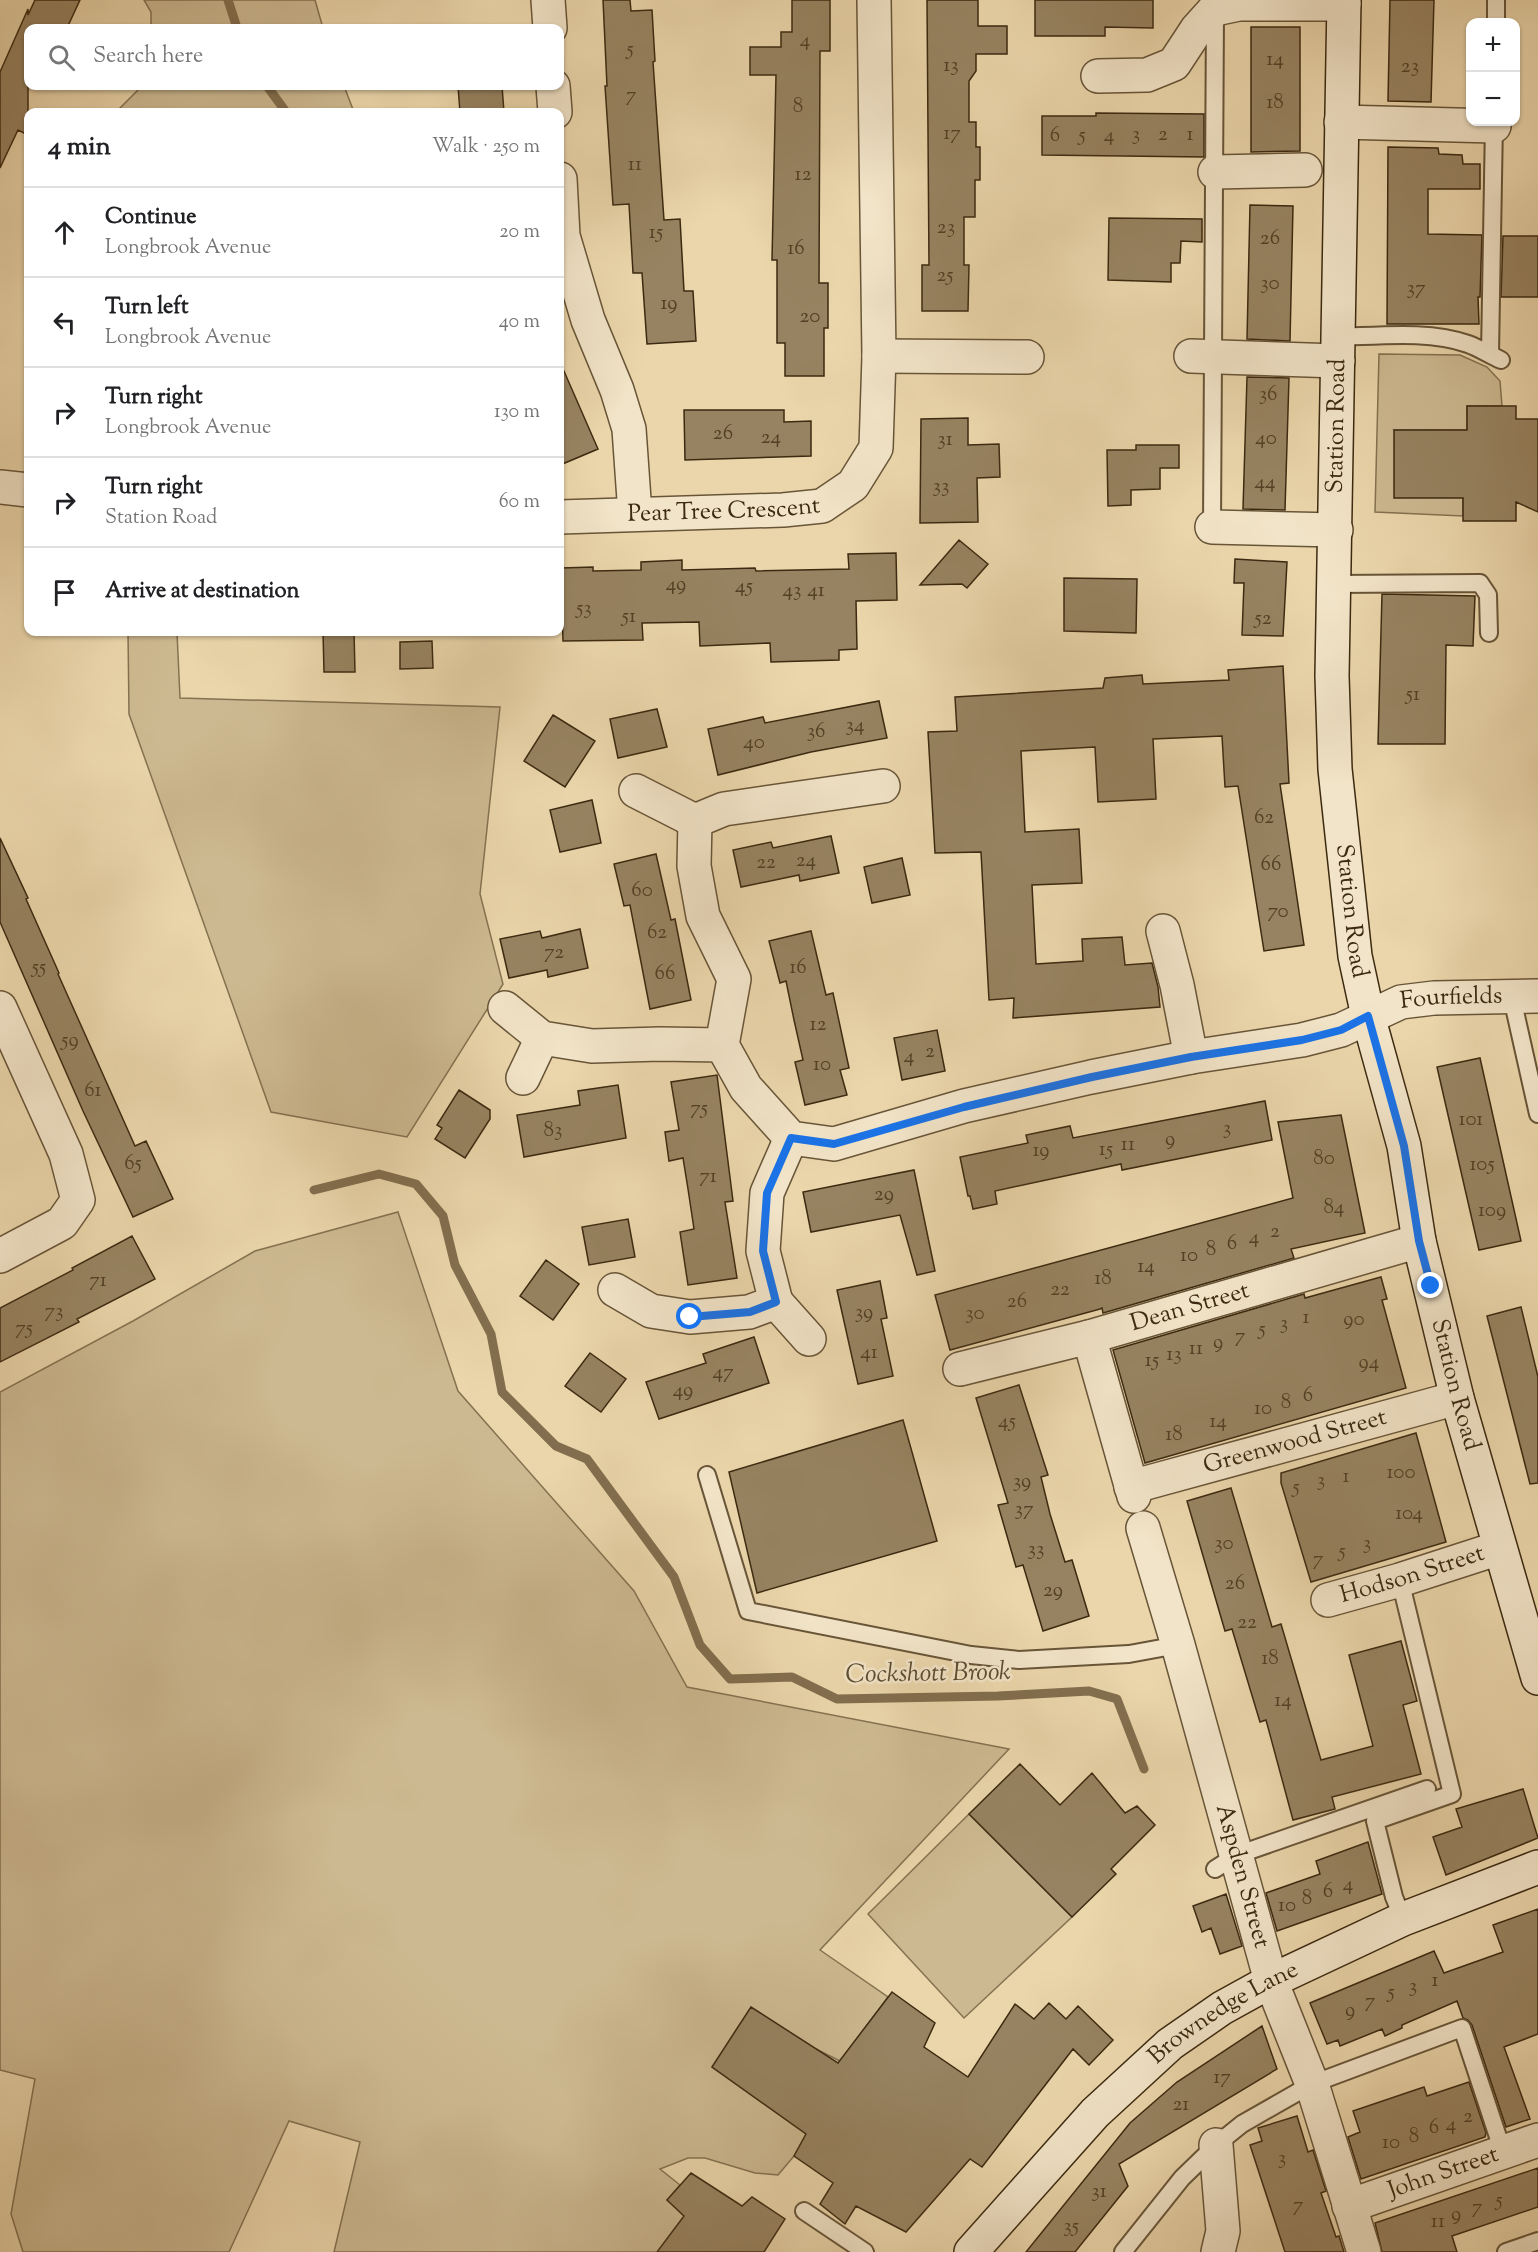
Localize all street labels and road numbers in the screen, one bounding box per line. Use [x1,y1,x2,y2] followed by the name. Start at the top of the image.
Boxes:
[1319,358,1355,494] street label: Station Road
[627,489,822,532] street label: Pear Tree Crescent
[1326,842,1376,982] street label: Station Road
[1398,980,1503,1019] street label: Fourfields
[1126,1274,1254,1341] street label: Dean Street
[1422,1316,1488,1455] street label: Station Road
[1199,1401,1391,1483] street label: Greenwood Street
[1336,1537,1489,1613] street label: Hodson Street
[1206,1800,1278,1952] street label: Aspden Street
[1141,1954,1304,2073] street label: Brownedge Lane
[1381,2138,1503,2209] street label: John Street

